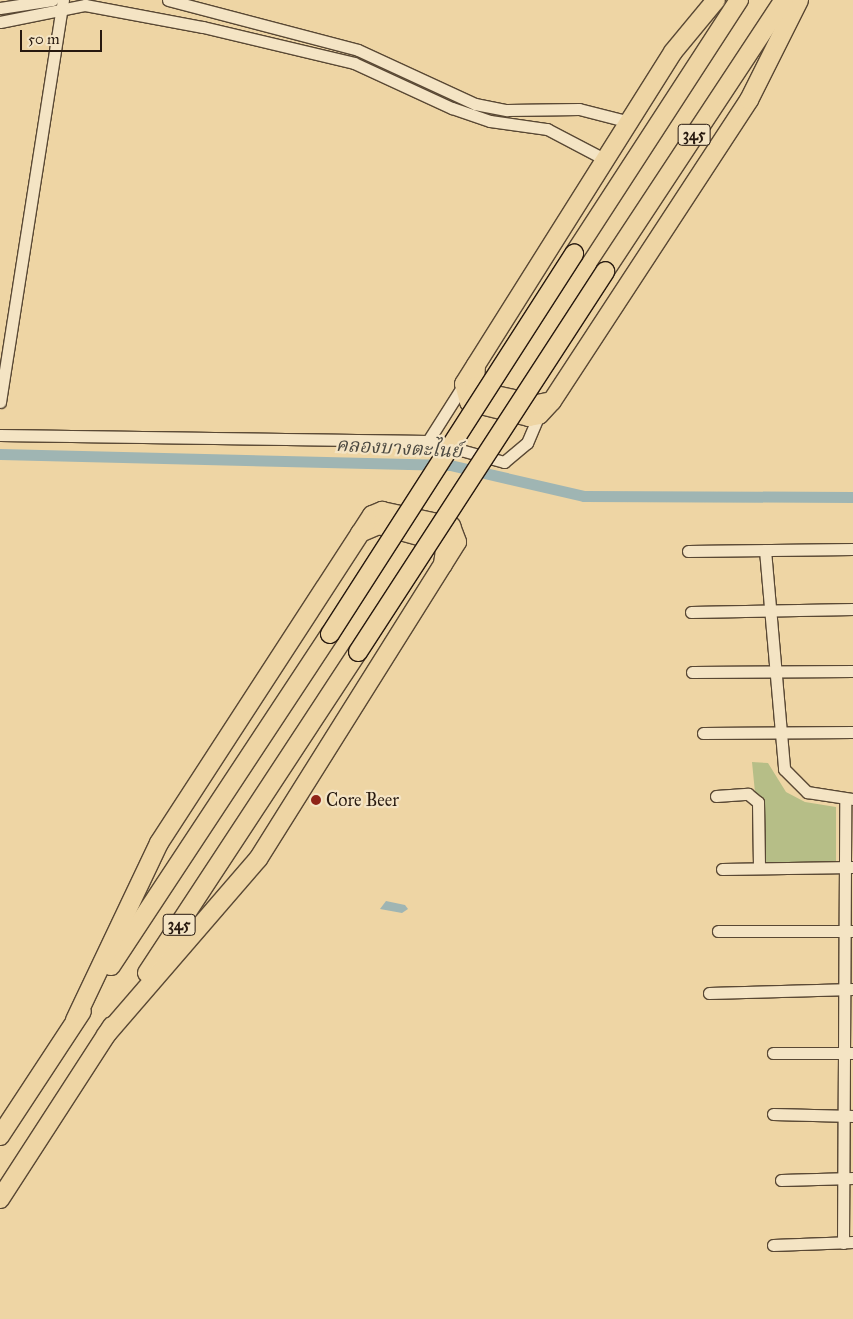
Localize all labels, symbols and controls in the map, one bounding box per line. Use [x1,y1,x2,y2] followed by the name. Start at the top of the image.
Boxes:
[22,20,105,52] scale bar
[28,30,60,48] text: 50 m
[676,122,712,148] road number: 345
[335,433,463,463] water label: คลองบางตะไนย์
[326,789,399,811] place label: Core Beer
[310,794,322,806] marker: Core Beer
[162,912,196,938] road number: 345

